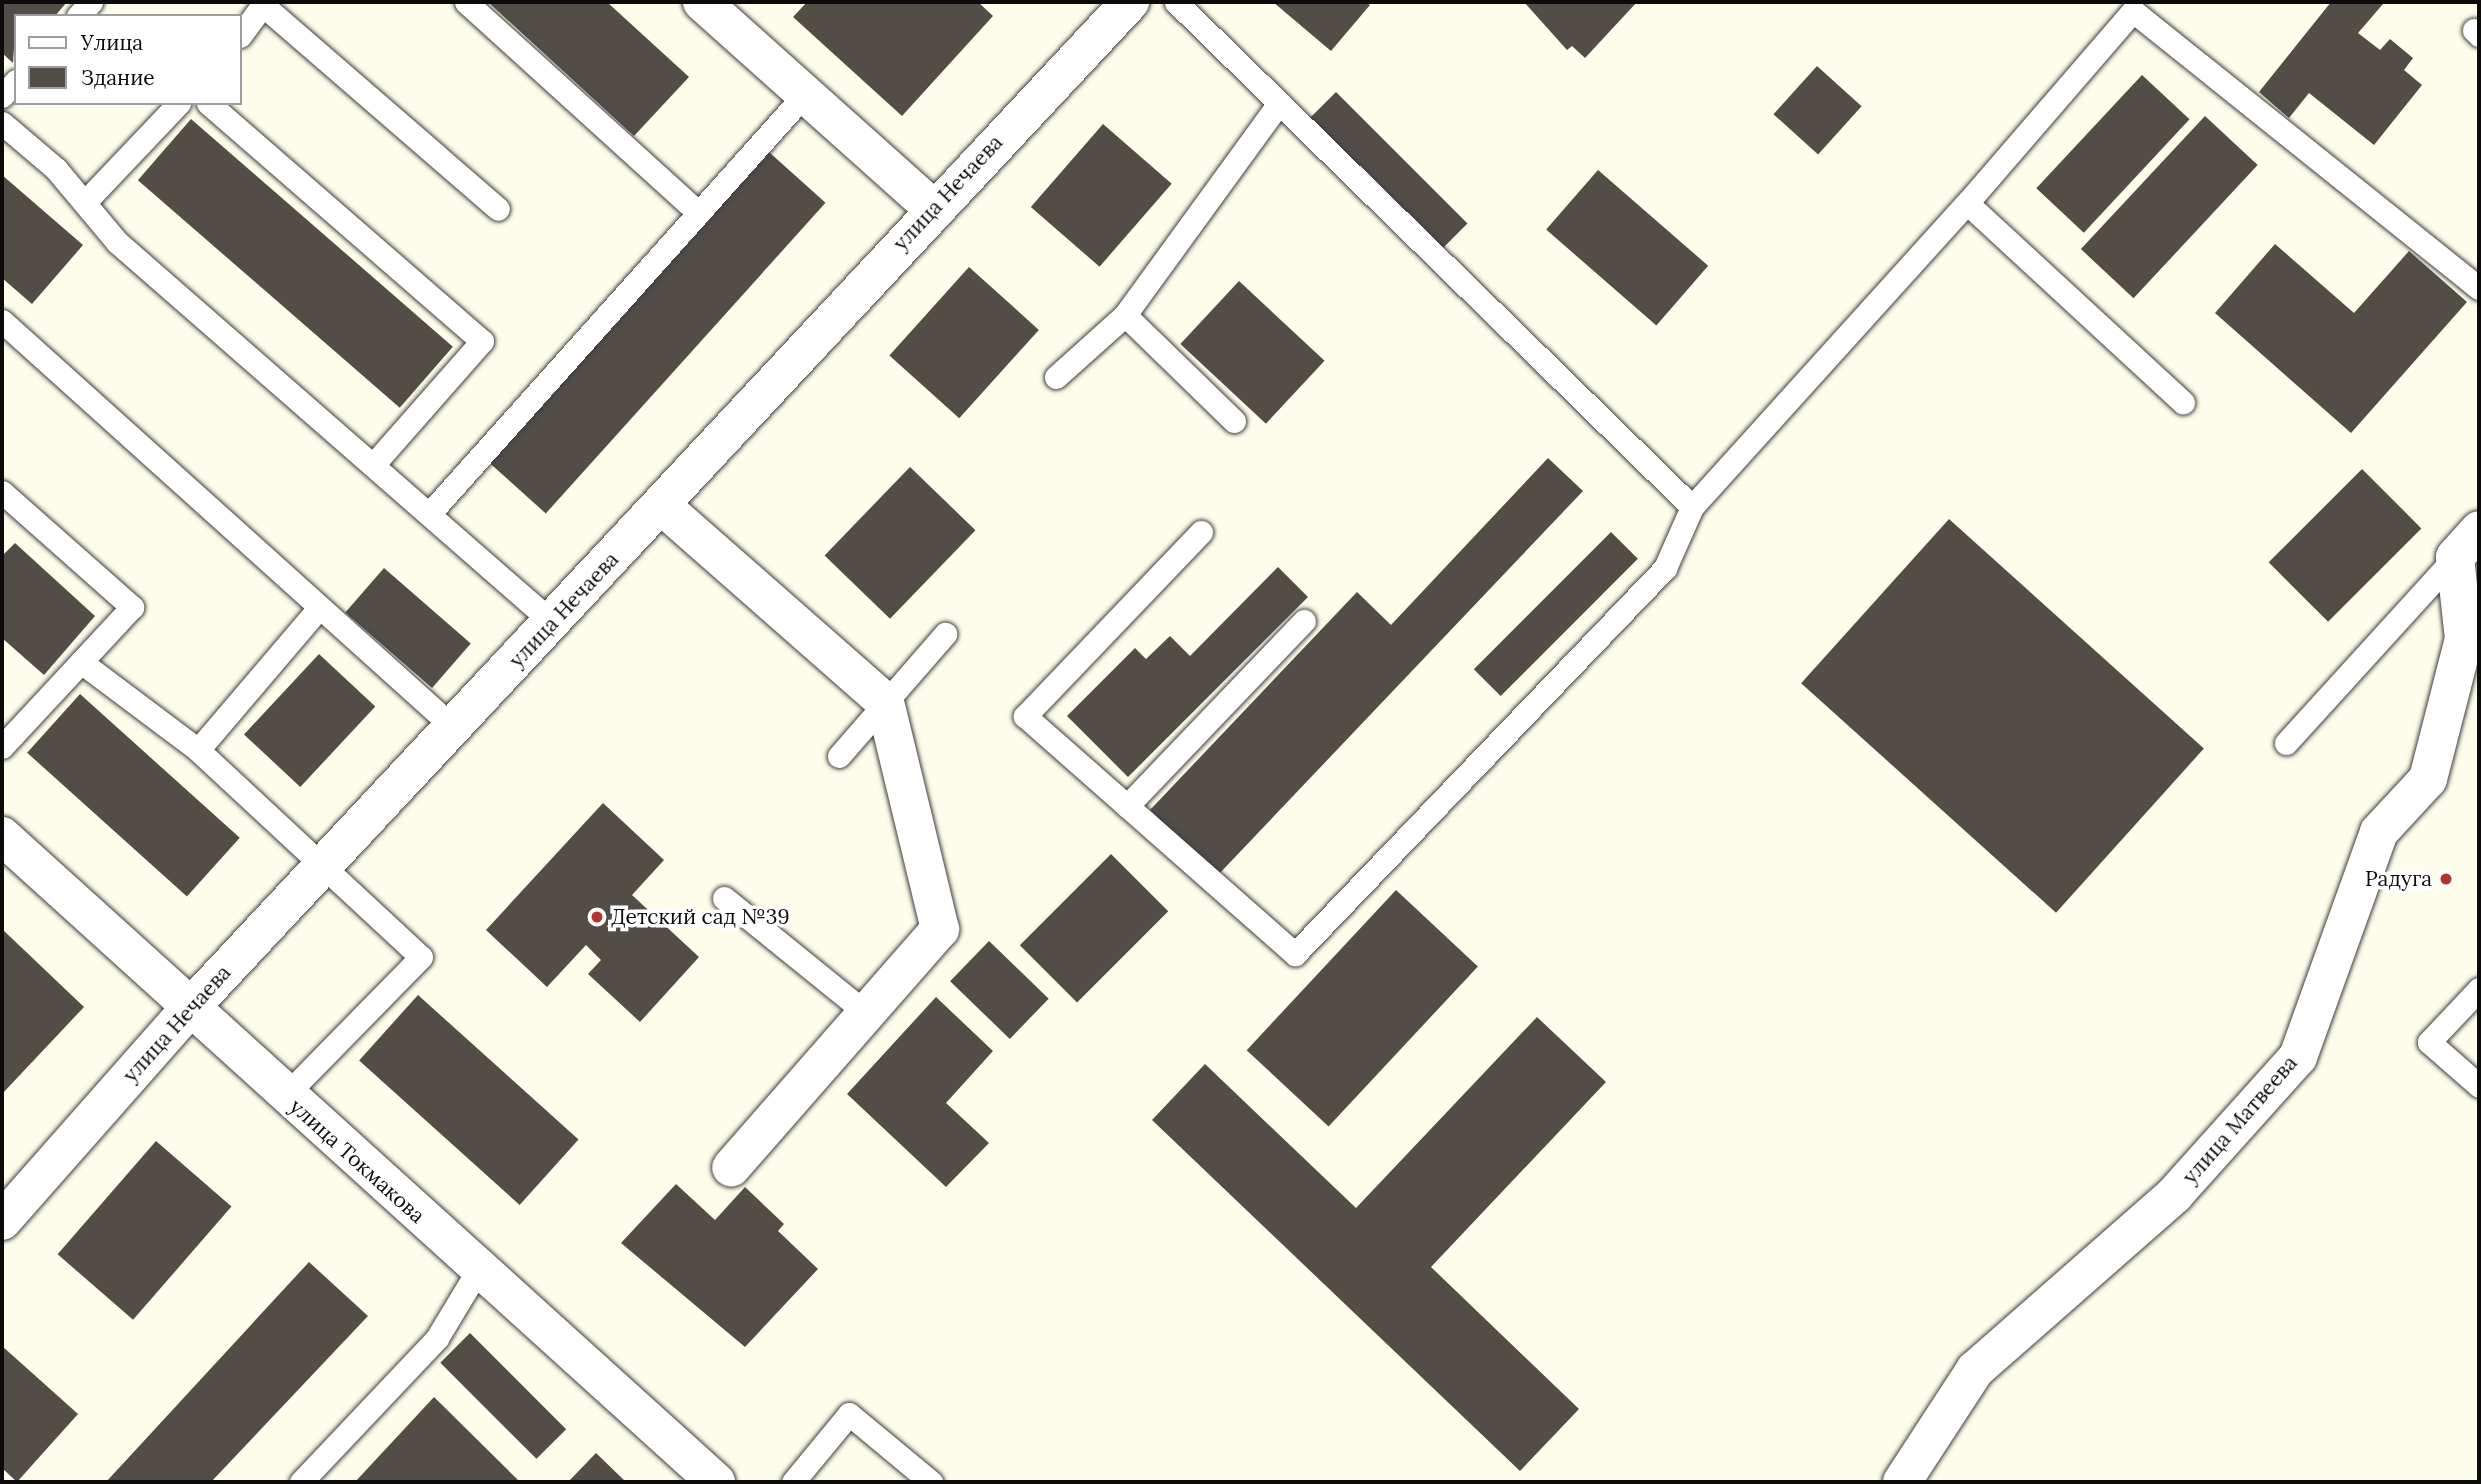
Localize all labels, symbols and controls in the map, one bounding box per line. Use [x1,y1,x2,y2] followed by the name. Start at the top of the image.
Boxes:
[14,14,242,105] legend
[81,29,143,56] text: Улица
[81,64,155,91] text: Здание
[888,130,1008,256] street label: улица Нечаева
[504,547,624,673] street label: улица Нечаева
[2365,866,2432,892] place label: Радуга
[2438,871,2454,887] marker: Радуга
[611,904,790,930] place label: Детский сад №39
[589,909,605,925] marker: Детский сад №39
[118,960,236,1088] street label: улица Нечаева
[2177,1051,2303,1189] street label: улица Матвеева
[284,1094,430,1228] street label: улица Токмакова

